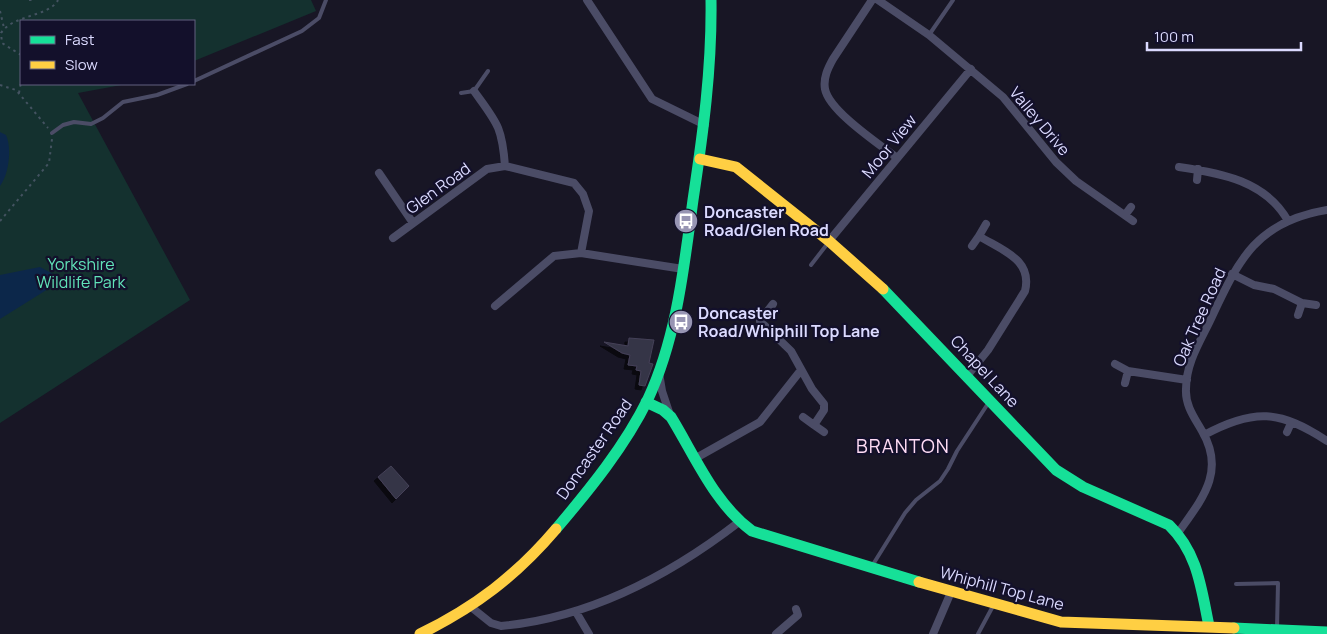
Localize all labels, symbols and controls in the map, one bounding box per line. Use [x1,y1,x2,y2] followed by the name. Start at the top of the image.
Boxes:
[20,20,195,85] legend
[1147,20,1301,52] scale bar
[1154,26,1194,47] text: 100 m
[65,29,94,50] text: Fast
[65,54,98,75] text: Slow
[1005,82,1075,160] street label: Valley Drive
[857,110,921,182] street label: Moor View
[401,157,475,219] street label: Glen Road
[704,201,829,241] place label: Doncaster Road/Glen Road
[673,208,699,234] bus stop icon: Doncaster Road/Glen Road
[37,253,126,293] park label: Yorkshire Wildlife Park
[1167,264,1231,370] street label: Oak Tree Road
[698,302,880,342] place label: Doncaster Road/Whiphill Top Lane
[668,309,694,335] bus stop icon: Doncaster Road/Whiphill Top Lane
[946,330,1024,412] street label: Chapel Lane
[551,394,637,504] street label: Doncaster Road
[856,433,950,459] district label: BRANTON
[937,561,1067,615] street label: Whiphill Top Lane

